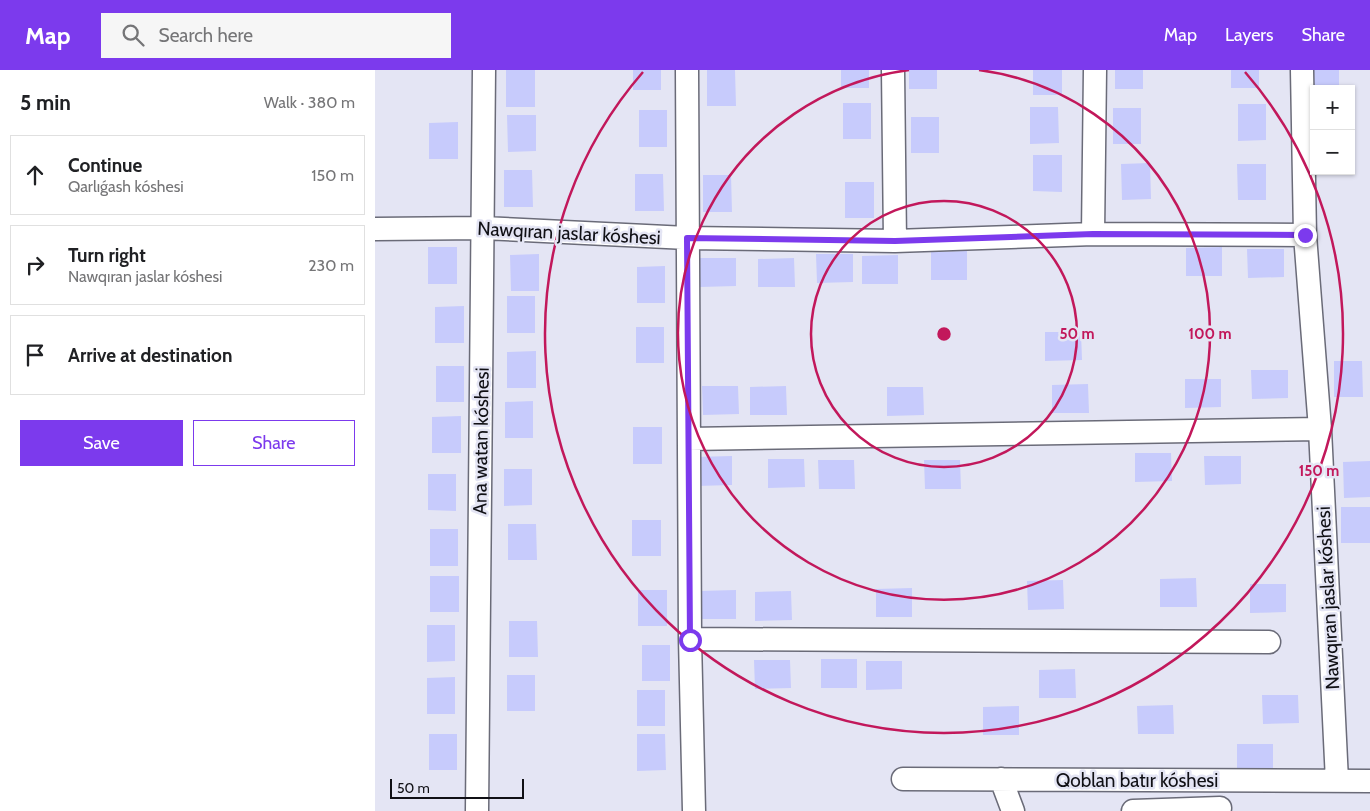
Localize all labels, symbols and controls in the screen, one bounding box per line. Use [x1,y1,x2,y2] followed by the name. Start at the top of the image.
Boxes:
[101,13,451,58] search box
[25,21,71,50] text: Map
[119,21,147,49] icon: search
[159,24,253,47] text: Search here
[1164,24,1197,46] text: Map
[1225,24,1274,46] text: Layers
[1302,24,1345,46] text: Share
[1310,85,1355,175] map controls
[1310,85,1355,130] button: +
[20,90,71,115] text: 5 min
[264,93,355,112] text: Walk · 380 m
[1310,130,1355,175] button: −
[68,154,142,177] text: Continue
[21,161,49,189] icon: ahead
[311,166,354,185] text: 150 m
[68,177,184,196] text: Qarlıǵash kóshesi
[477,217,661,249] street label: Nawqıran jaslar kóshesi
[1294,224,1317,247] route end
[68,244,146,267] text: Turn right
[21,251,49,279] icon: right
[308,256,354,275] text: 230 m
[68,267,223,286] text: Nawqıran jaslar kóshesi
[935,325,953,343] centre of rings
[1059,325,1095,343] text: 50 m
[1188,325,1232,343] text: 100 m
[21,341,49,369] icon: arrive
[68,344,232,367] text: Arrive at destination
[468,367,494,515] street label: Ana watan kóshesi
[20,420,183,466] button: Save
[193,420,355,466] button: Share
[1299,462,1339,480] text: 150 m
[1312,506,1344,690] street label: Nawqıran jaslar kóshesi
[679,629,702,652] route start
[1056,769,1218,792] street label: Qoblan batır kóshesi
[390,776,524,799] scale bar
[397,779,430,797] text: 50 m

